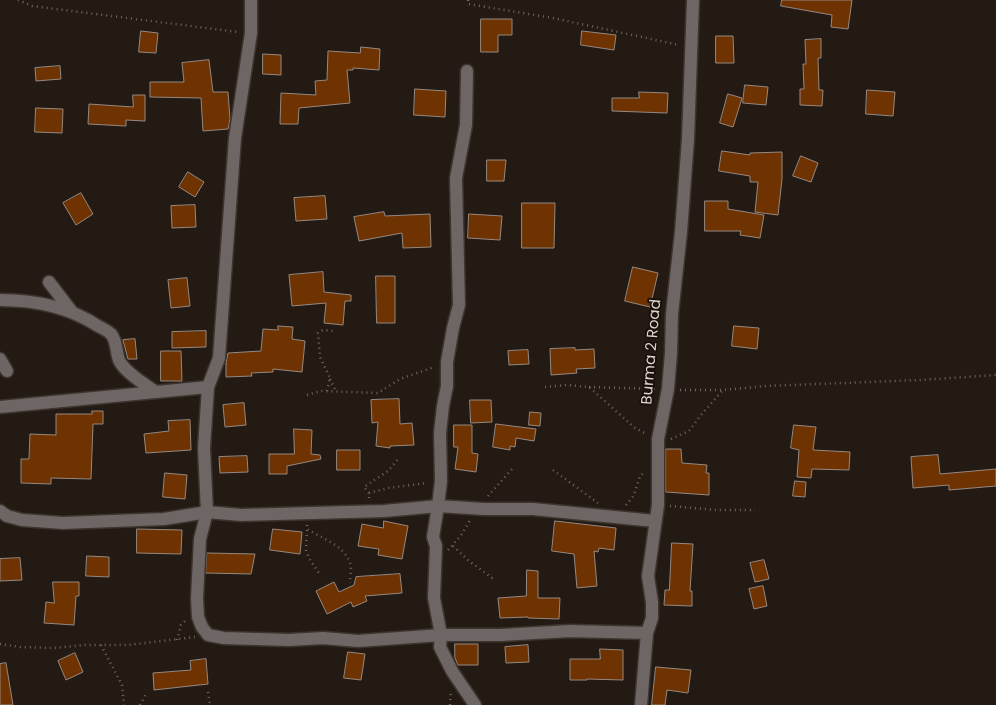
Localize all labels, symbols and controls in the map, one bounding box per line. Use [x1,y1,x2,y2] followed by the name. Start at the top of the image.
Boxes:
[638,299,666,405] street label: Burma 2 Road

